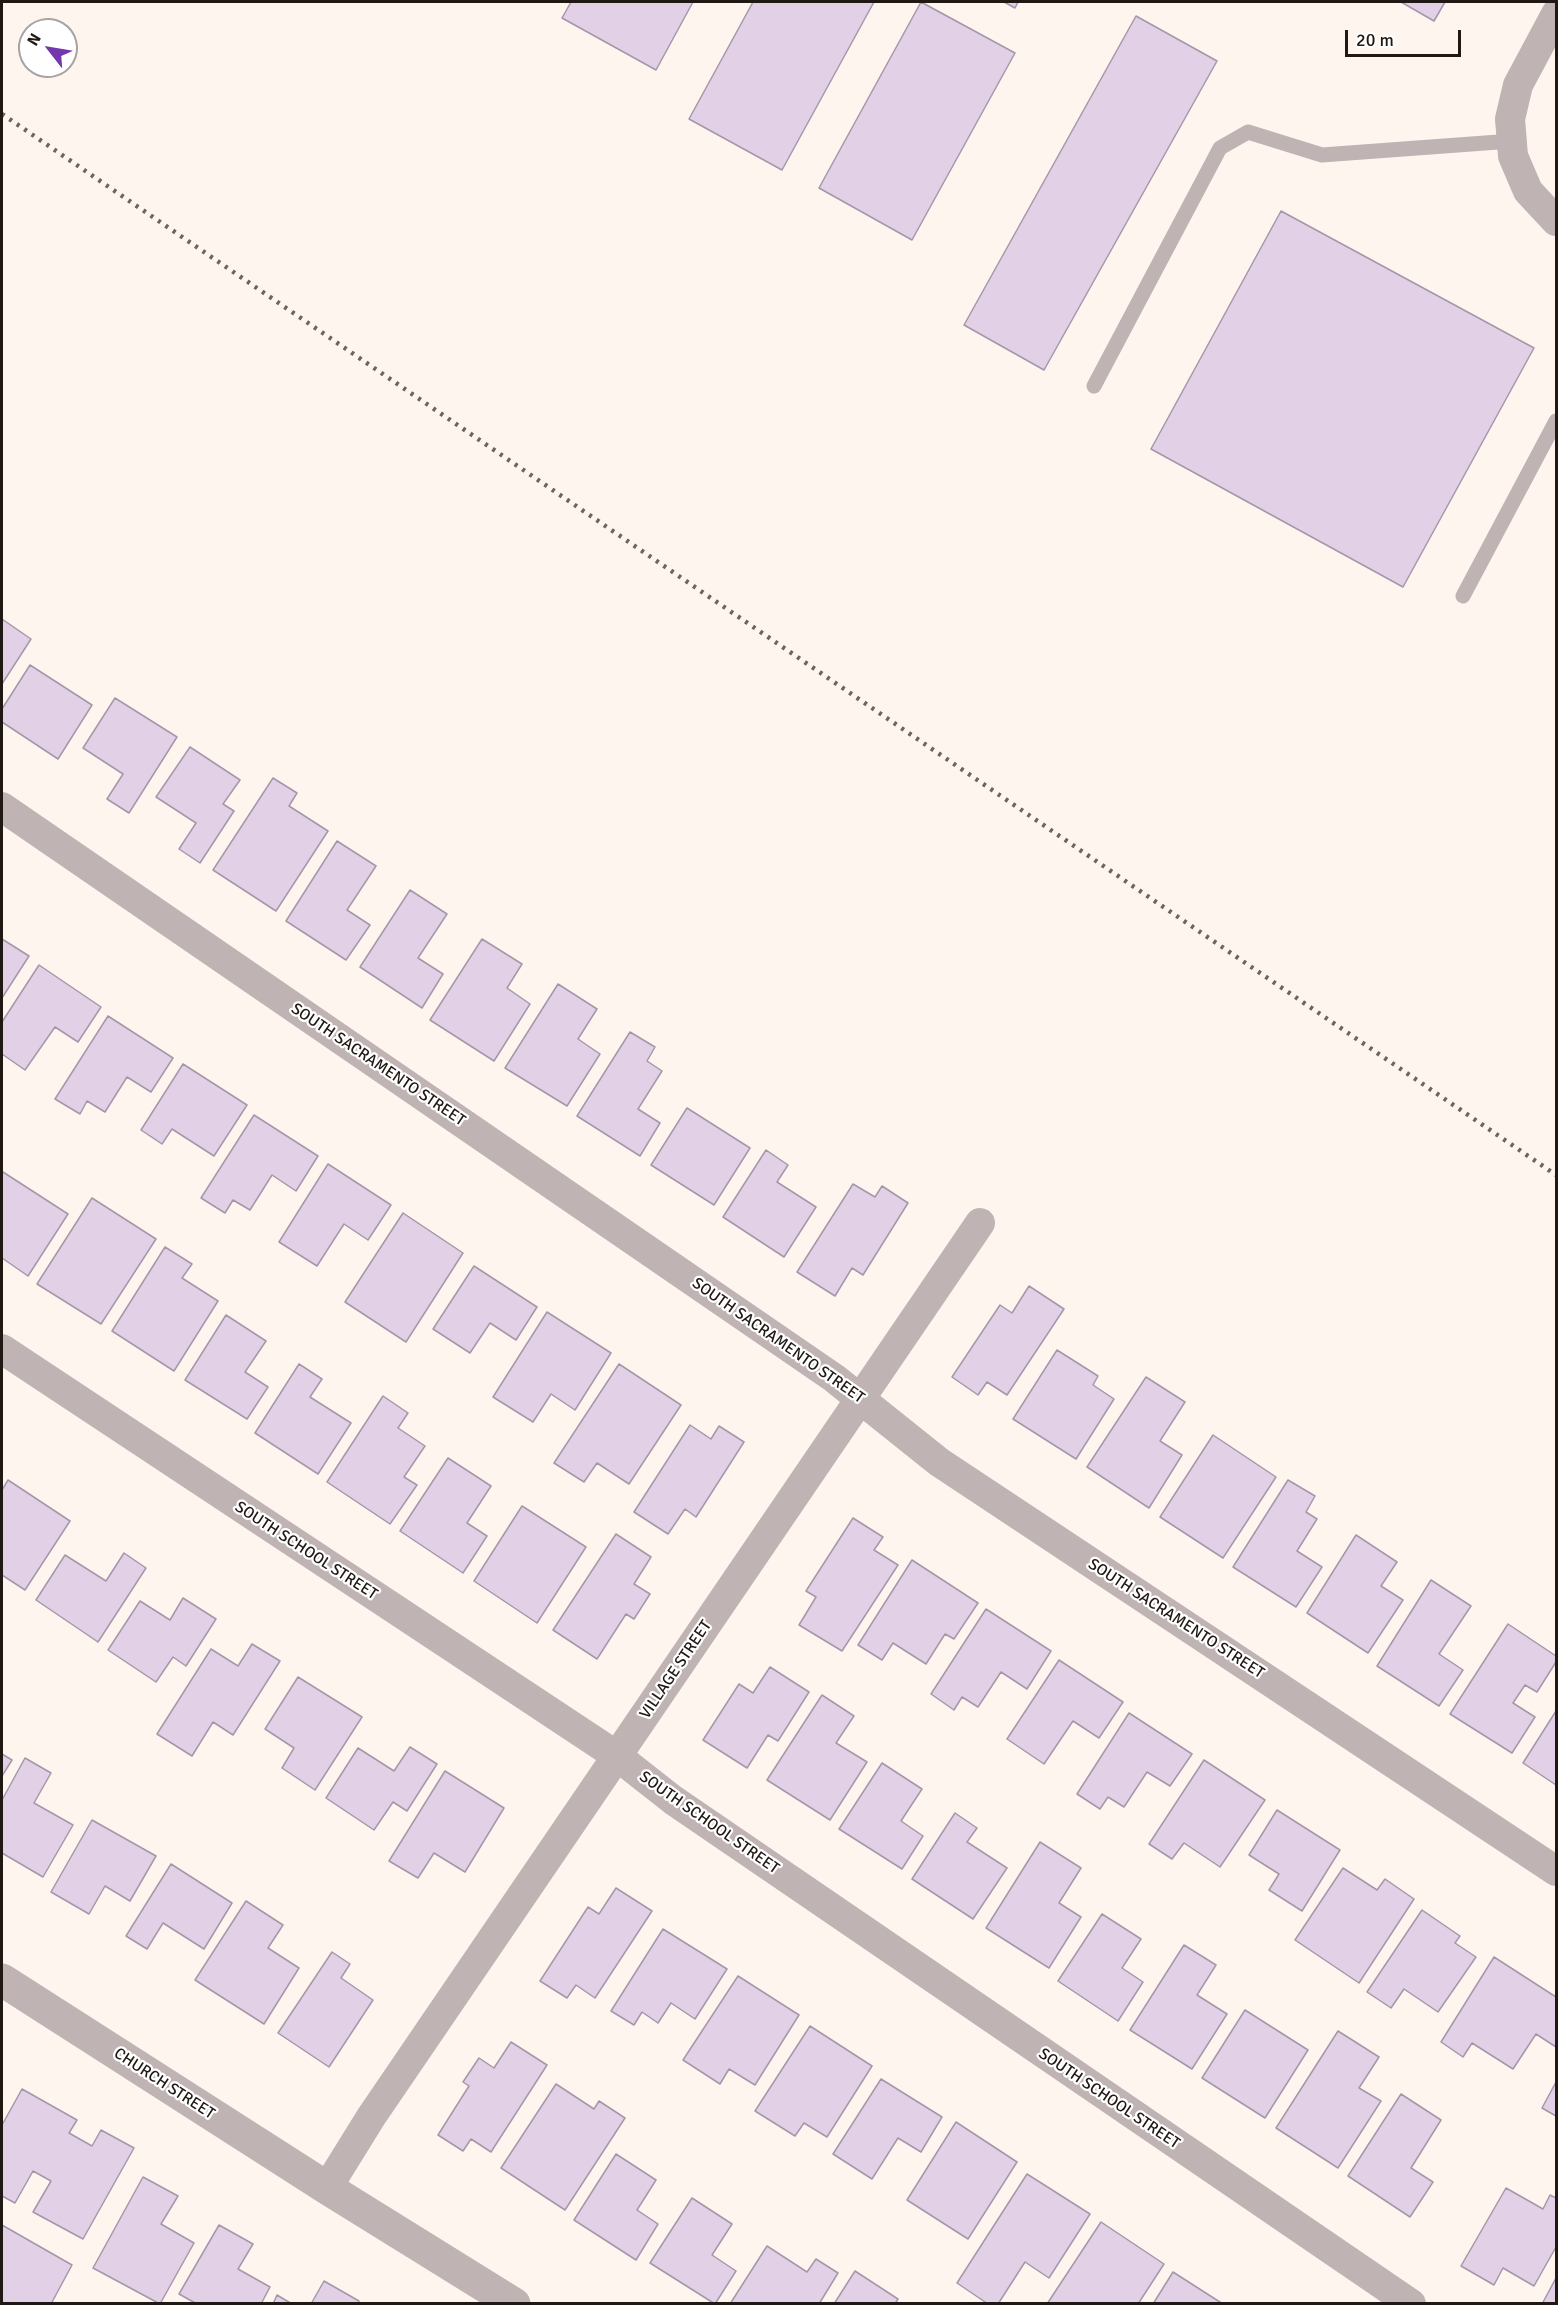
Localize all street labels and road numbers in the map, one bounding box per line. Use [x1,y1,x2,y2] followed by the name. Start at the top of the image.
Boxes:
[287,999,469,1131] street label: SOUTH SACRAMENTO STREET
[688,1274,868,1408] street label: SOUTH SACRAMENTO STREET
[231,1498,381,1604] street label: SOUTH SCHOOL STREET
[1084,1555,1268,1683] street label: SOUTH SACRAMENTO STREET
[636,1617,716,1723] street label: VILLAGE STREET
[635,1767,783,1879] street label: SOUTH SCHOOL STREET
[110,2044,218,2124] street label: CHURCH STREET
[1035,2045,1183,2153] street label: SOUTH SCHOOL STREET

